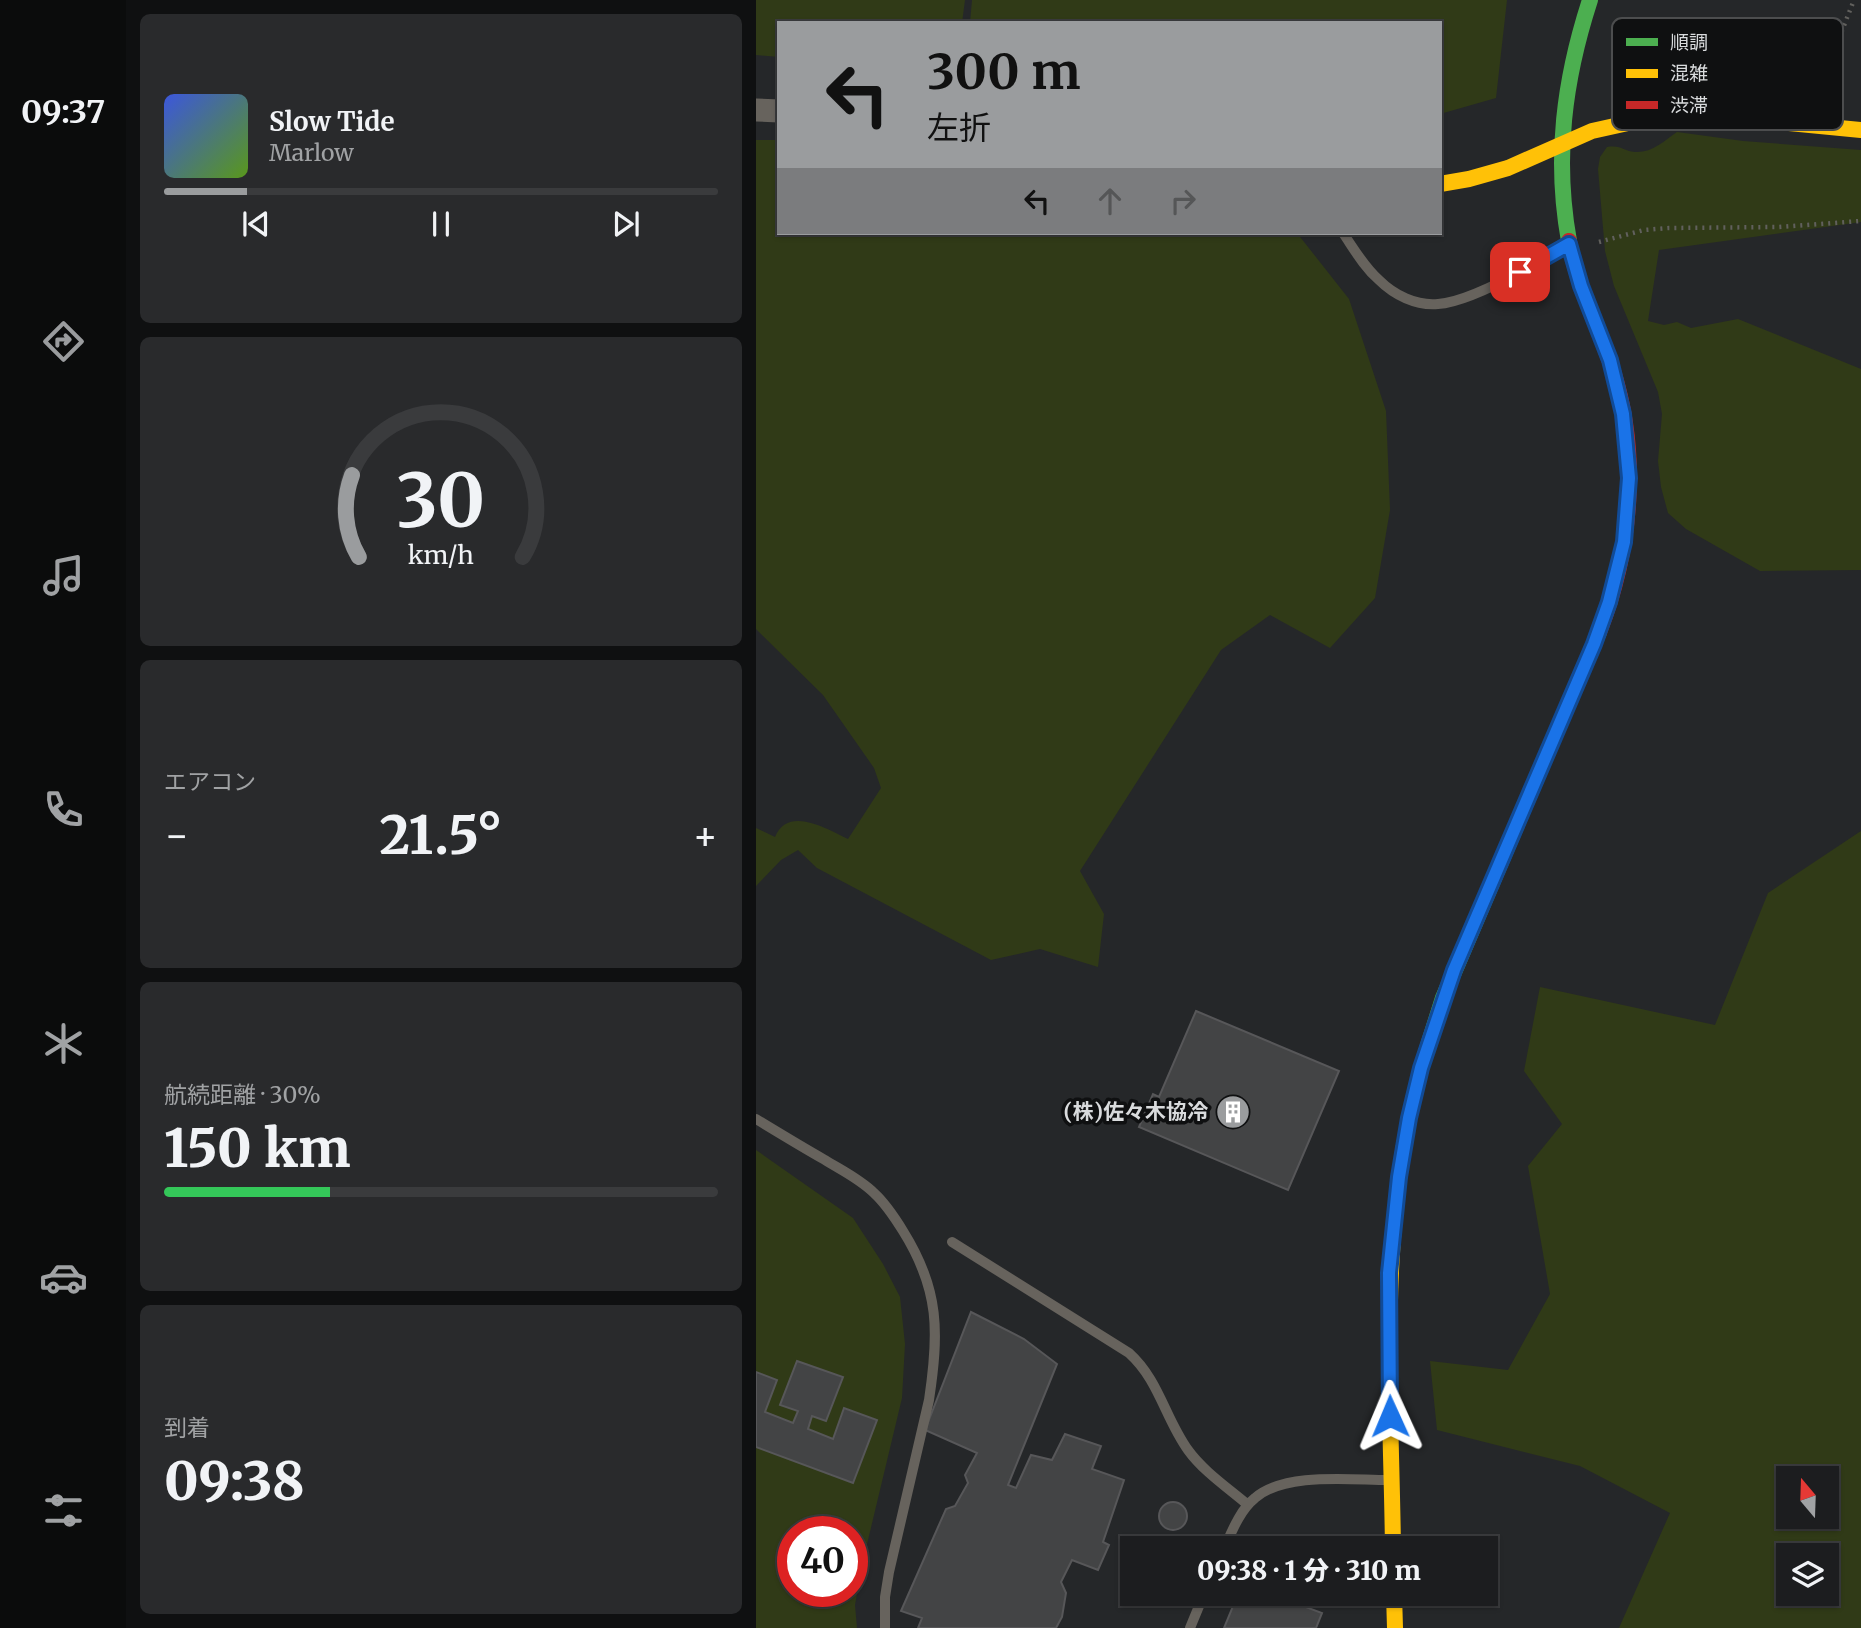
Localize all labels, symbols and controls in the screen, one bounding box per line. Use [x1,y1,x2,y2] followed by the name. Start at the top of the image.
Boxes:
[1612,18,1843,130] legend
[1670,30,1708,54] text: 順調
[927,41,1081,102] text: 300 m
[812,49,903,140] icon: left
[1670,61,1708,85] text: 混雑
[21,92,105,132] text: 09:37
[1670,93,1708,117] text: 渋滞
[269,105,395,138] text: Slow Tide
[927,108,991,148] text: 左折
[269,138,354,167] text: Marlow
[1018,182,1056,220] icon: left
[1091,182,1129,220] icon: ahead
[1164,182,1202,220] icon: right
[237,205,275,243] icon: previous
[422,205,460,243] icon: pause
[607,205,645,243] icon: next
[1490,242,1550,302] pin
[1501,253,1539,291] icon: arrive
[39,317,88,366] icon: directions
[396,456,486,548] text: 30
[408,539,474,571] text: km/h
[39,551,88,600] icon: music
[164,767,256,796] text: エアコン
[39,785,88,834] icon: phone
[380,803,502,868] text: 21.5°
[164,812,189,859] text: −
[693,812,718,859] text: +
[39,1019,88,1068] icon: climate
[164,1080,321,1109] text: 航続距離 · 30%
[1214,1093,1252,1131] building icon: (株)佐々木協冷
[1063,1098,1208,1125] place label: (株)佐々木協冷
[164,1116,350,1181] text: 150 km
[39,1253,88,1302] icon: car
[1353,1379,1427,1453] position arrow
[164,1413,210,1442] text: 到着
[164,1449,305,1514] text: 09:38
[1776,1466,1839,1530] north arrow
[1776,1466,1839,1606] map controls
[39,1486,88,1535] icon: filters
[777,1516,868,1607] speed limit sign: 40
[1776,1543,1839,1606] button: layers
[1197,1554,1421,1587] text: 09:38 · 1 分 · 310 m

